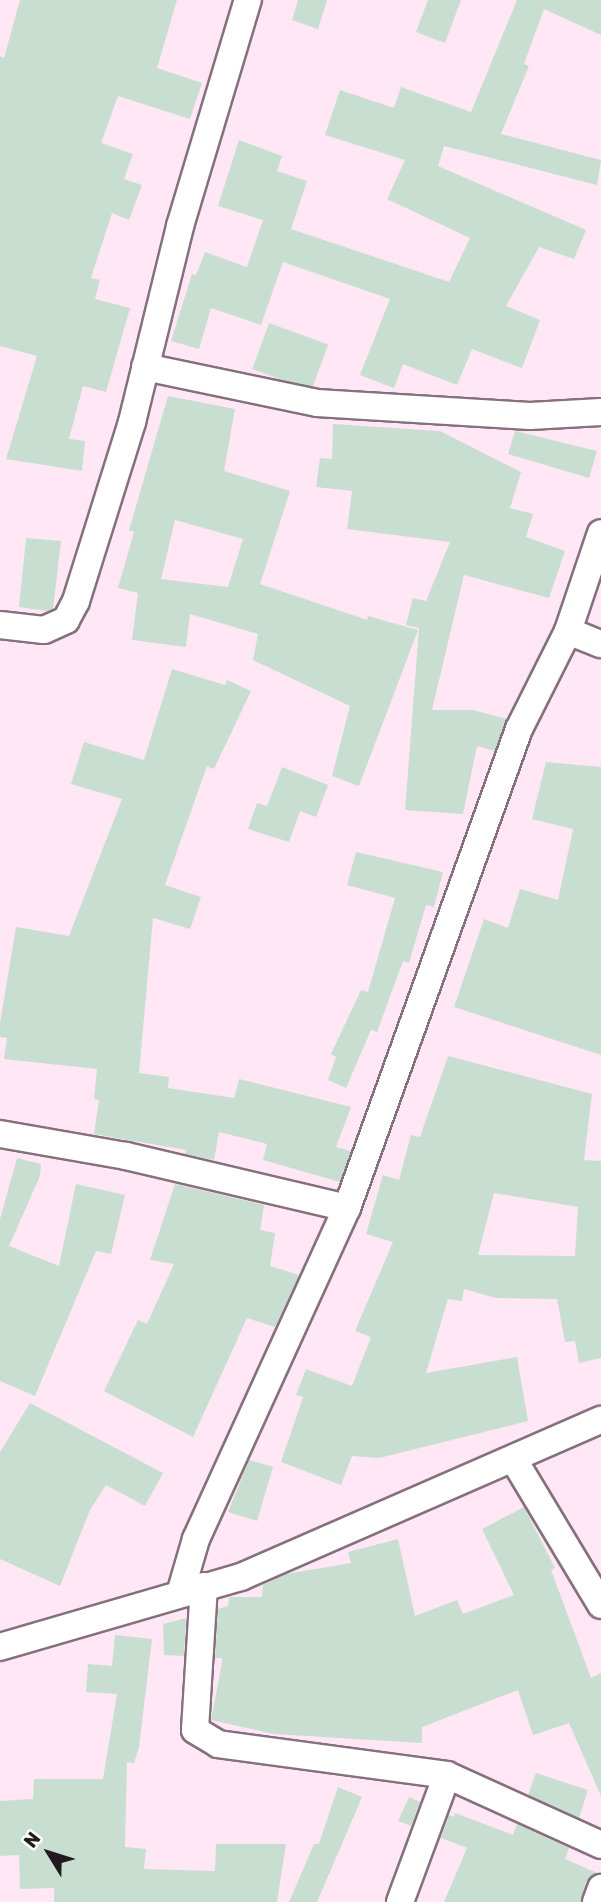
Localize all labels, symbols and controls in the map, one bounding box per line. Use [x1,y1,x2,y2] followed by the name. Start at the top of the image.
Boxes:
[14,1818,84,1888] north arrow
[19,1827,45,1852] text: N

